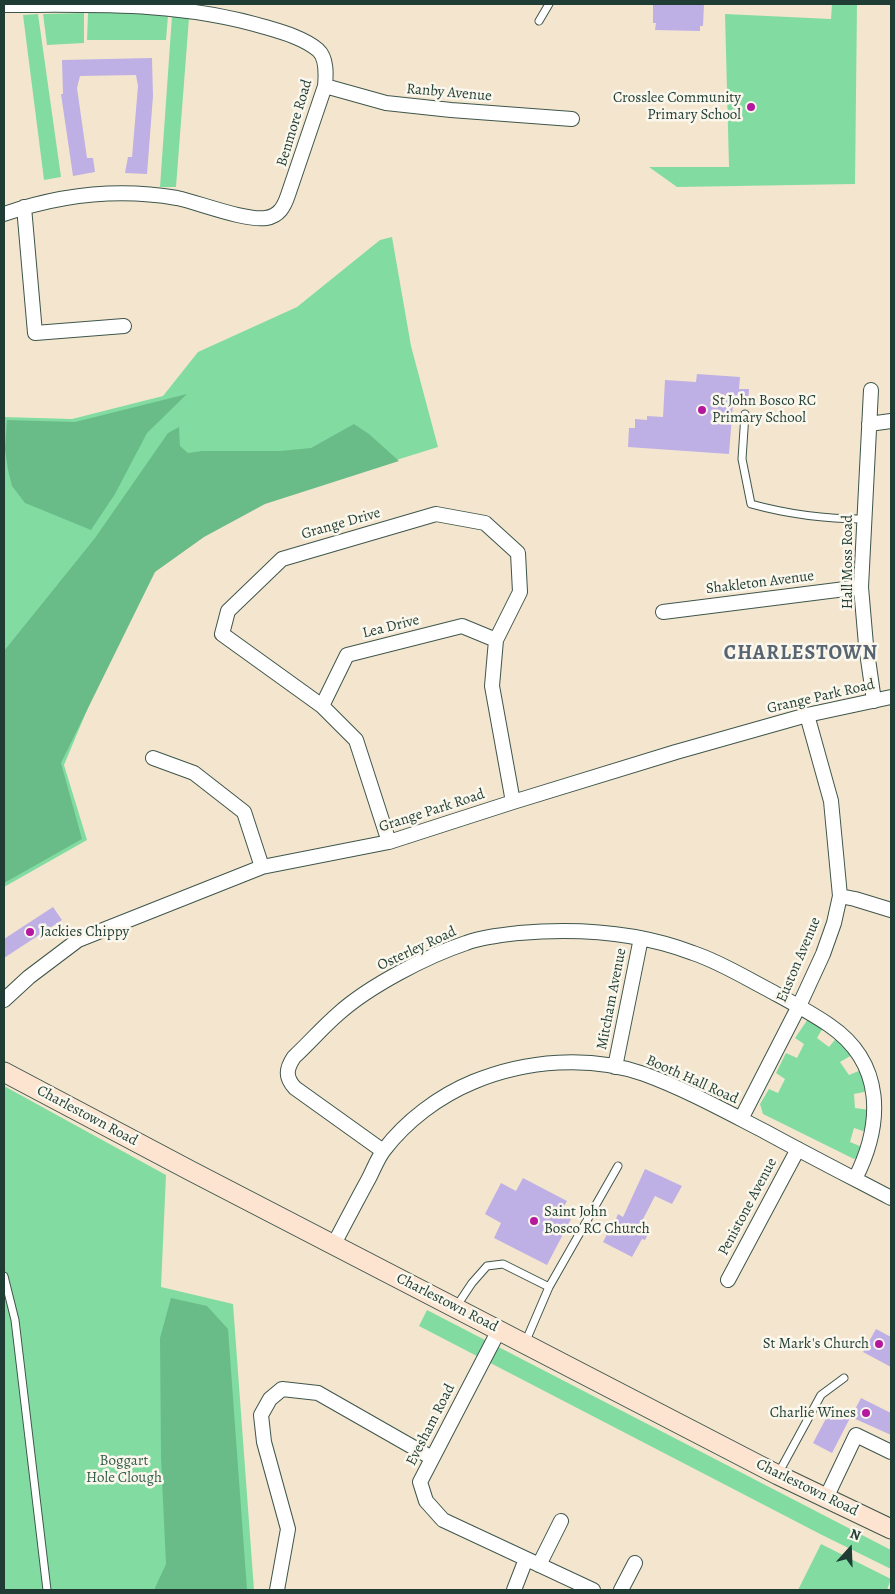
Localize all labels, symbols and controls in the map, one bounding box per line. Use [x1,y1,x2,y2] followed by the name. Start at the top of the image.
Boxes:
[273,77,317,169] street label: Benmore Road
[405,80,493,106] street label: Ranby Avenue
[613,89,741,124] place label: Crosslee Community Primary School
[745,101,757,113] marker: Crosslee Community Primary School
[712,392,816,427] place label: St John Bosco RC Primary School
[696,404,708,416] marker: St John Bosco RC Primary School
[299,504,383,544] street label: Grange Drive
[839,515,857,609] street label: Hall Moss Road
[705,567,815,599] street label: Shakleton Avenue
[361,611,421,643] street label: Lea Drive
[722,642,880,666] district label: CHARLESTOWN
[765,676,877,718] street label: Grange Park Road
[377,785,487,837] street label: Grange Park Road
[773,915,825,1005] street label: Euston Avenue
[40,923,129,941] place label: Jackies Chippy
[375,923,459,975] street label: Osterley Road
[24,926,36,938] marker: Jackies Chippy
[593,947,631,1051] street label: Mitcham Avenue
[643,1052,741,1108] street label: Booth Hall Road
[33,1082,141,1150] street label: Charlestown Road
[715,1155,781,1259] street label: Penistone Avenue
[544,1203,650,1238] place label: Saint John Bosco RC Church
[528,1215,540,1227] marker: Saint John Bosco RC Church
[393,1270,501,1336] street label: Charlestown Road
[763,1335,869,1353] place label: St Mark's Church
[873,1338,885,1350] marker: St Mark's Church
[403,1381,459,1469] street label: Evesham Road
[770,1404,856,1422] place label: Charlie Wines
[860,1407,872,1419] marker: Charlie Wines
[86,1452,162,1487] park label: Boggart Hole Clough
[753,1455,861,1521] street label: Charlestown Road
[825,1524,875,1574] north arrow
[847,1524,863,1545] text: N

